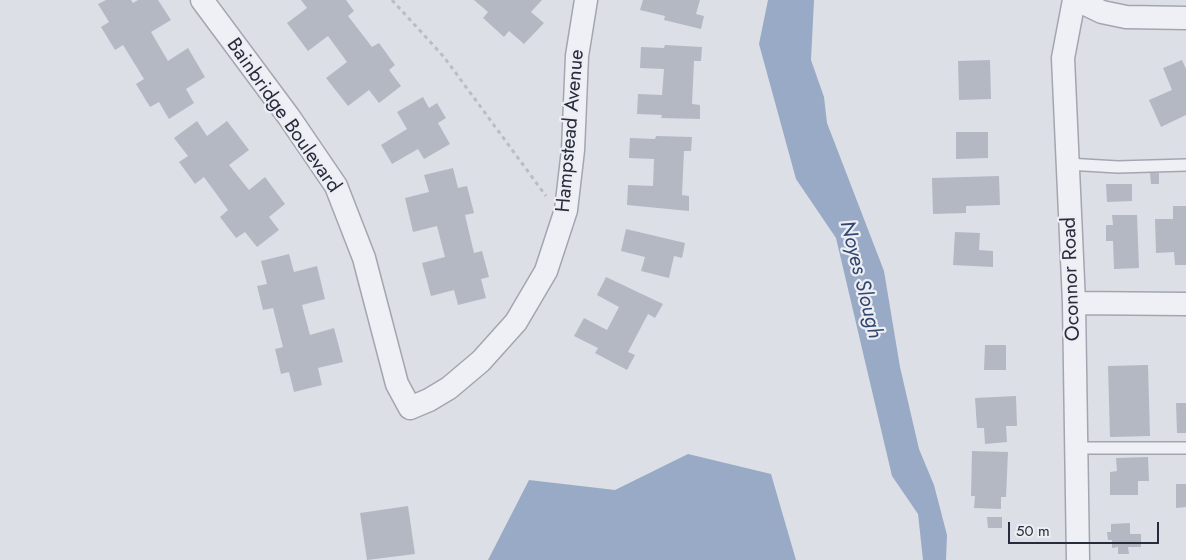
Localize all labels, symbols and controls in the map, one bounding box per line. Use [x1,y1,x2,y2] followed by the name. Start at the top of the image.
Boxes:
[221,34,345,198] street label: Bainbridge Boulevard
[552,49,590,213] street label: Hampstead Avenue
[1058,217,1086,341] street label: Oconnor Road
[833,219,887,341] water label: Noyes Slough
[1011,512,1162,544] scale bar
[1016,520,1050,542] text: 50 m

